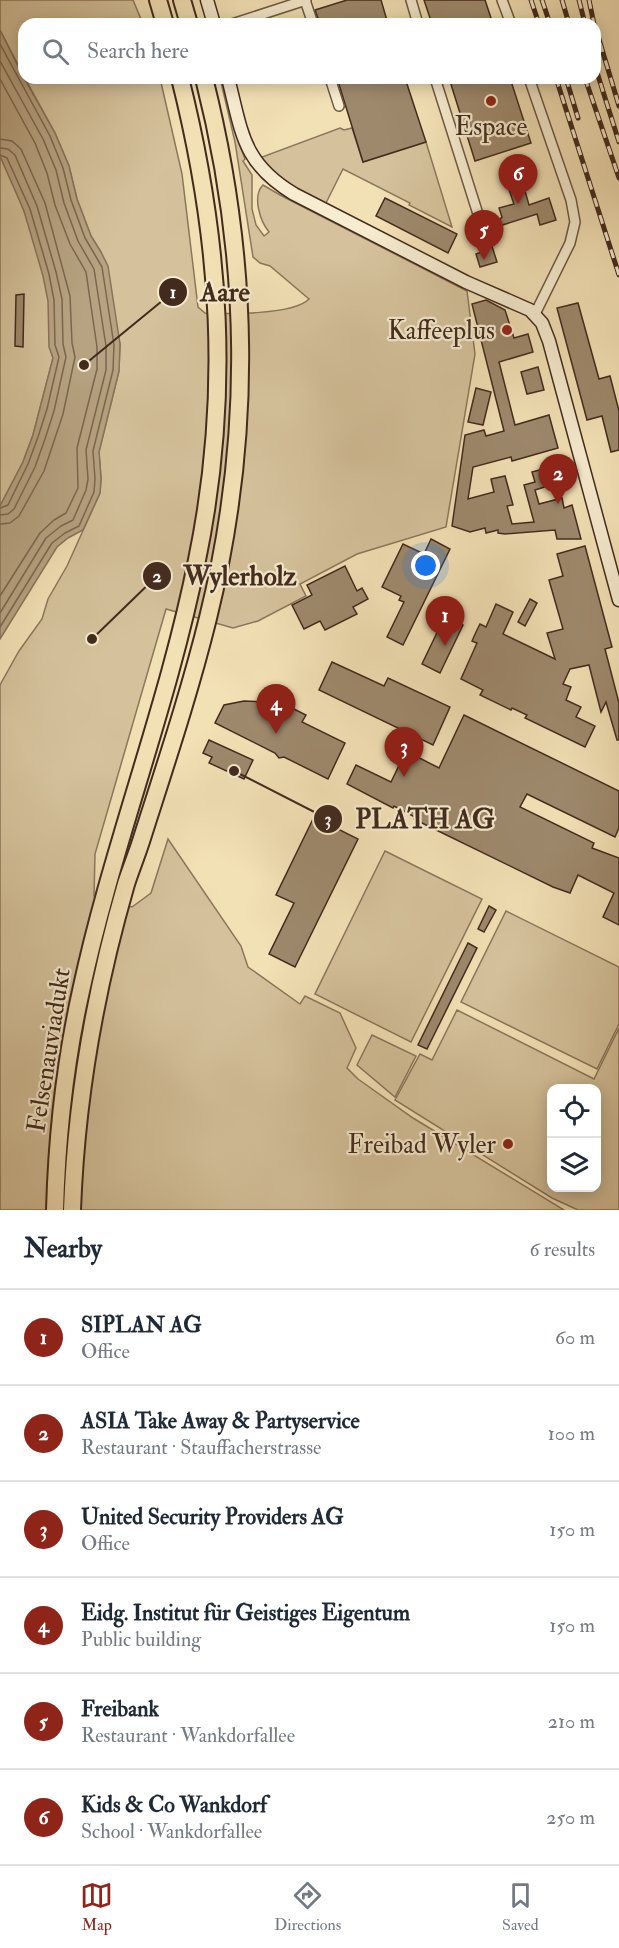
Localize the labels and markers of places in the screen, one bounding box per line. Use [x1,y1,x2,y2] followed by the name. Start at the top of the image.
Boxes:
[484,94,498,108] marker: Espace
[455,111,528,144] place label: Espace
[498,154,538,204] pin: 6
[464,210,504,260] pin: 5
[158,269,261,314] callout: Aare
[388,315,495,348] place label: Kaffeeplus
[500,323,514,337] marker: Kaffeeplus
[538,454,578,504] pin: 2
[142,553,309,598] callout: Wylerholz
[426,596,464,646] pin: 1
[256,684,296,734] pin: 4
[384,728,424,777] pin: 3
[313,796,507,841] callout: PLATH AG
[348,1129,496,1161] place label: Freibad Wyler
[501,1137,515,1151] marker: Freibad Wyler

